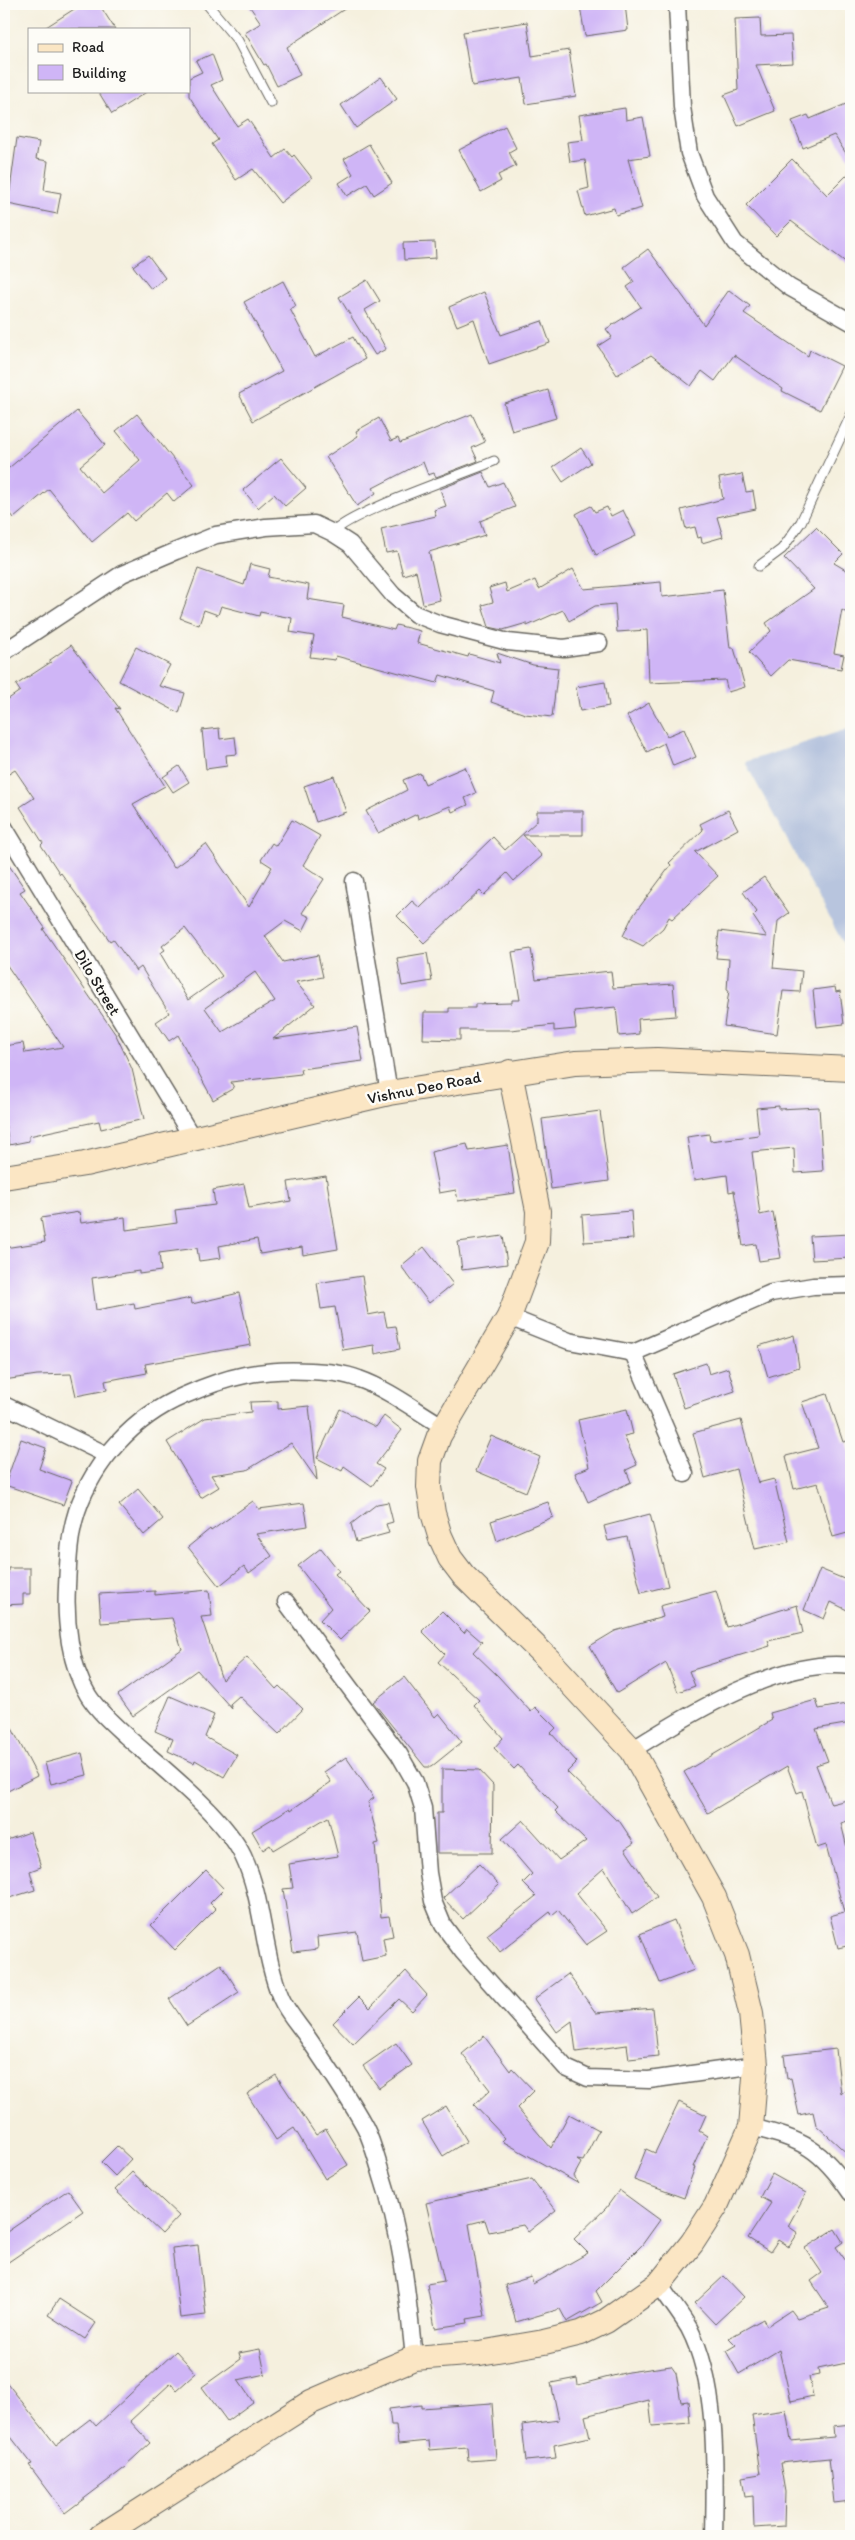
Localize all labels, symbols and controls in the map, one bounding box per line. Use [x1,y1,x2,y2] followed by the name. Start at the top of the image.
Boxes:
[28,28,190,92] legend
[72,38,105,56] text: Road
[72,64,126,82] text: Building
[70,946,125,1019] street label: Dilo Street
[366,1067,483,1108] street label: Vishnu Deo Road

